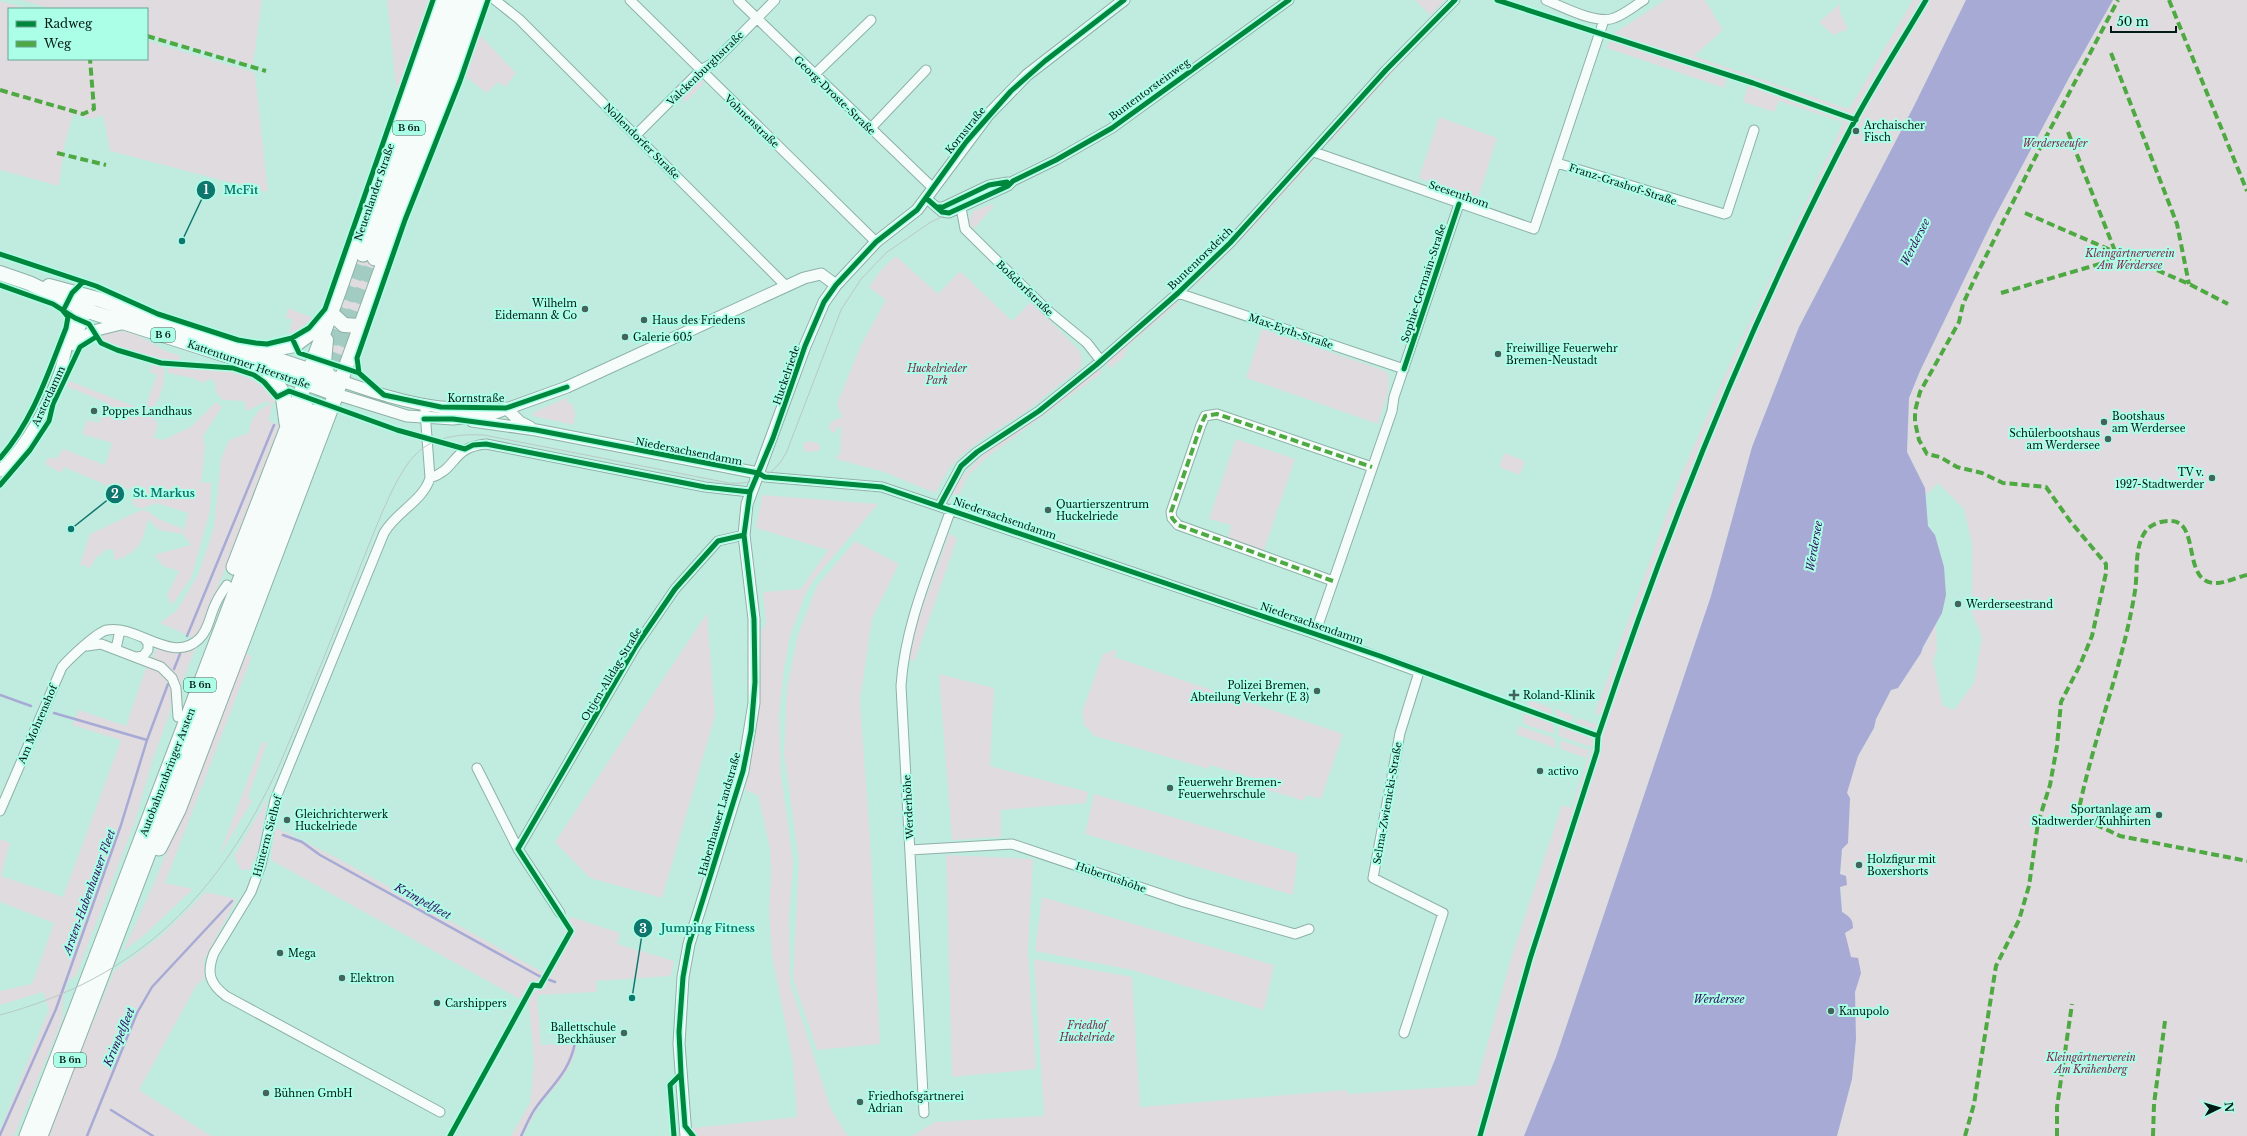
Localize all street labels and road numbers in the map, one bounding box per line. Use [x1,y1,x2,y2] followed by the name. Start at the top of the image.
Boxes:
[664,28,747,109] street label: Valckenburghstraße
[791,53,878,138] street label: Georg-Droste-Straße
[1106,55,1193,123] street label: Buntentorsteinweg
[721,91,782,151] street label: Vohnenstraße
[601,100,683,182] street label: Nollendorfer Straße
[942,104,989,157] street label: Kornstraße
[393,121,425,135] road number: B 6n
[352,141,397,243] street label: Neuenlander Straße
[1567,161,1679,208] street label: Franz-Grashof-Straße
[1427,178,1491,211] street label: Seesenthom
[1398,222,1449,344] street label: Sophie-Germain-Straße
[1165,224,1236,293] street label: Buntentorsdeich
[993,258,1056,319] street label: Boßdorfstraße
[1247,311,1335,352] street label: Max-Eyth-Straße
[151,328,175,342] road number: B 6
[186,337,312,392] street label: Kattenturmer Heerstraße
[770,343,803,407] street label: Huckelriede
[28,364,68,429] street label: Arsterdamm
[448,392,505,405] street label: Kornstraße
[634,435,744,468] street label: Niedersachsendamm
[951,495,1059,542] street label: Niedersachsendamm
[1258,600,1366,647] street label: Niedersachsendamm
[578,625,645,724] street label: Ottjen-Alldag-Straße
[184,678,216,692] road number: B 6n
[15,681,61,767] street label: Am Mohrenshof
[137,706,198,839] street label: Autobahnzubringer Arsten
[1370,741,1405,865] street label: Selma-Zwienicki-Straße
[696,750,743,878] street label: Habenhauser Landstraße
[900,774,917,841] street label: Werderhöhe
[250,792,285,878] street label: Hinterm Sielhof
[1074,859,1148,896] street label: Hubertushöhe
[54,1053,86,1067] road number: B 6n

